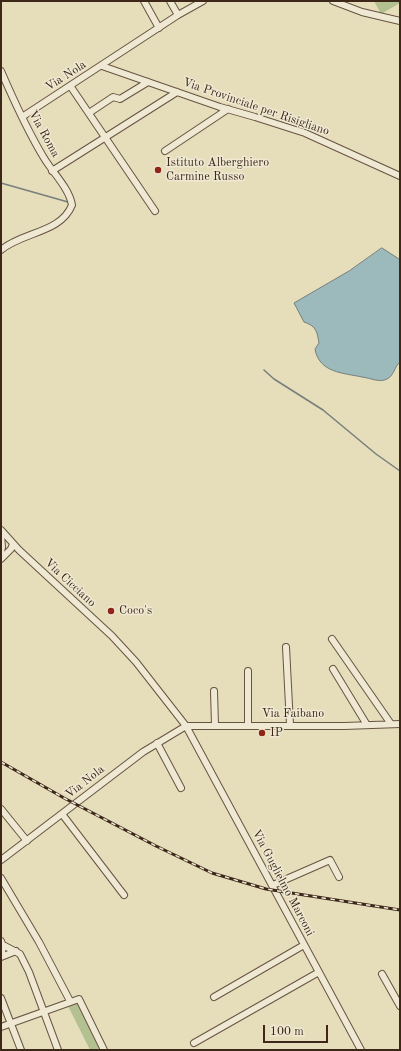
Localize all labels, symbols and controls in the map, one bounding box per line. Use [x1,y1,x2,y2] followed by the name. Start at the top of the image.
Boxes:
[43,58,89,94] street label: Via Nola
[181,75,331,139] street label: Via Provinciale per Risigliano
[25,108,63,160] street label: Via Roma
[166,156,269,184] place label: Istituto Alberghiero Carmine Russo
[153,165,163,175] marker: Istituto Alberghiero Carmine Russo
[41,556,99,610] street label: Via Cicciano
[119,604,152,618] place label: Coco's
[106,606,116,616] marker: Coco's
[262,707,324,721] street label: Via Faibano
[270,726,283,740] place label: IP
[257,728,267,738] marker: IP
[63,762,107,802] street label: Via Nola
[249,827,317,939] street label: Via Guglielmo Marconi
[265,1017,330,1043] scale bar
[270,1026,304,1038] text: 100 m

